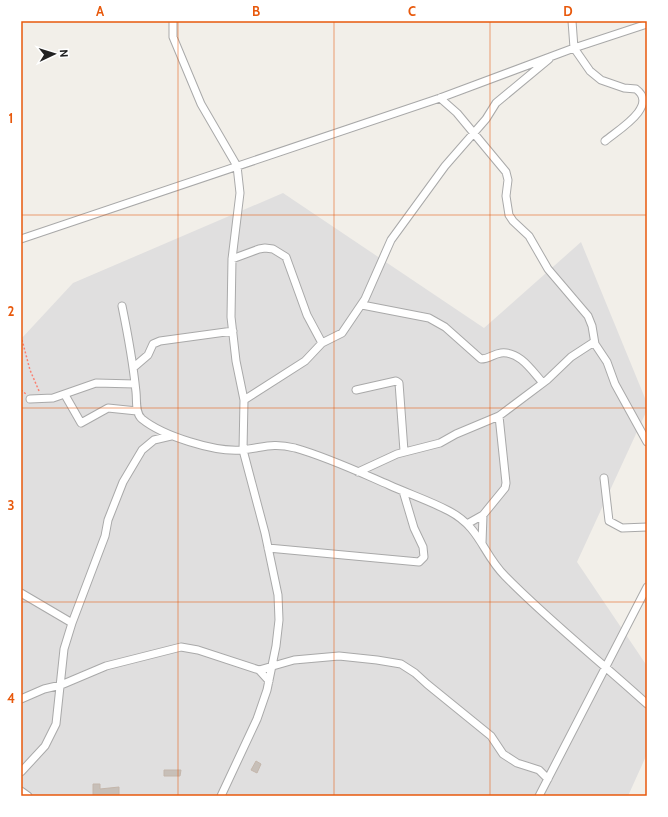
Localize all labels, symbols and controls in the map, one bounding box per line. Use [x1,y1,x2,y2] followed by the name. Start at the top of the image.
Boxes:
[96,3,105,19] text: A
[252,3,260,19] text: B
[408,3,416,19] text: C
[563,3,573,19] text: D
[34,34,74,74] north arrow
[57,49,71,58] text: N
[9,110,13,126] text: 1
[8,303,15,319] text: 2
[7,497,15,513] text: 3
[7,690,15,706] text: 4

